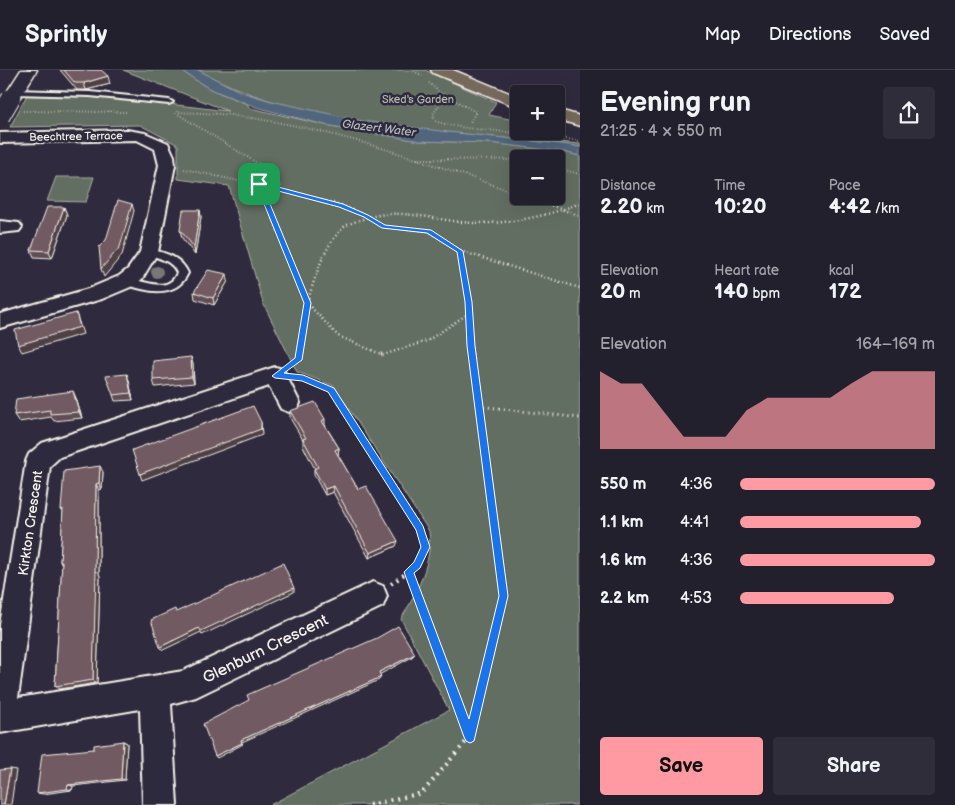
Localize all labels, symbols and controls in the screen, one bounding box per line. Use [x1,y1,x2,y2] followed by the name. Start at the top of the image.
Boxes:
[25,20,107,49] text: Sprintly
[705,24,741,45] text: Map
[769,24,851,45] text: Directions
[879,24,930,45] text: Saved
[510,85,565,205] map controls
[510,85,565,140] button: +
[600,86,751,119] text: Evening run
[883,87,935,139] button: share
[382,93,454,106] park label: Sked's Garden
[341,117,418,141] water label: Glazert Water
[600,122,722,141] text: 21:25 · 4 × 550 m
[29,129,123,144] street label: Beechtree Terrace
[510,150,565,205] button: −
[238,163,280,205] pin
[245,170,273,198] icon: arrive
[600,177,656,194] text: Distance
[714,177,745,194] text: Time
[829,177,861,194] text: Pace
[600,194,642,219] text: 2.20
[714,194,767,219] text: 10:20
[829,194,871,219] text: 4:42
[642,200,665,217] text: km
[871,200,900,217] text: /km
[600,262,658,279] text: Elevation
[714,262,779,279] text: Heart rate
[829,262,854,279] text: kcal
[600,279,625,304] text: 20
[714,279,749,304] text: 140
[829,279,862,304] text: 172
[625,285,641,302] text: m
[749,285,780,302] text: bpm
[600,335,667,354] text: Elevation
[856,335,935,354] text: 164–169 m
[15,469,46,577] street label: Kirkton Crescent
[600,475,646,494] text: 550 m
[680,475,713,494] text: 4:36
[600,513,643,532] text: 1.1 km
[680,513,709,532] text: 4:41
[600,551,646,570] text: 1.6 km
[680,551,713,570] text: 4:36
[600,589,649,608] text: 2.2 km
[680,589,712,608] text: 4:53
[200,611,332,688] street label: Glenburn Crescent
[600,737,763,795] button: Save
[773,737,935,795] button: Share

